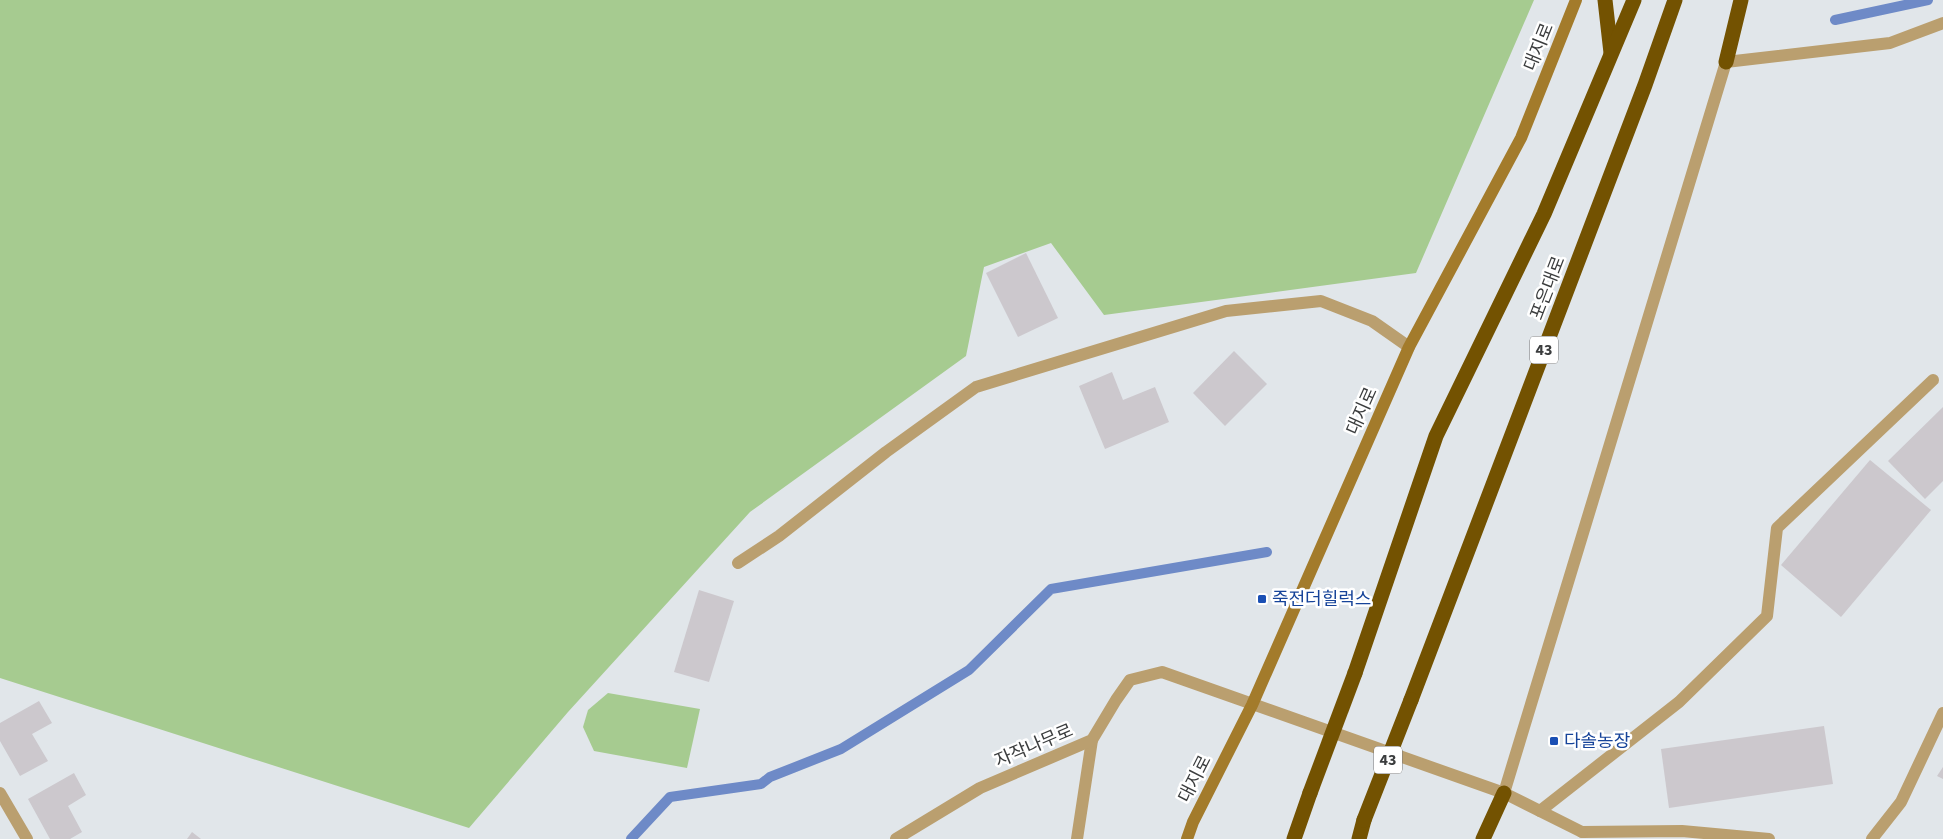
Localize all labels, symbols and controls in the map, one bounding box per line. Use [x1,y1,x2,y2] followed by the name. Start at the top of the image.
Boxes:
[1518,19,1560,75] street label: 대지로
[1524,253,1572,323] street label: 포은대로
[1530,336,1558,364] road number: 43
[1340,383,1384,439] street label: 대지로
[1272,587,1371,612] place label: 죽전더힐럭스
[1256,593,1268,605] marker: 죽전더힐럭스
[991,718,1077,774] street label: 자작나무로
[1564,729,1630,754] place label: 다솔농장
[1548,735,1560,747] marker: 다솔농장
[1374,746,1402,774] road number: 43
[1173,751,1217,807] street label: 대지로

